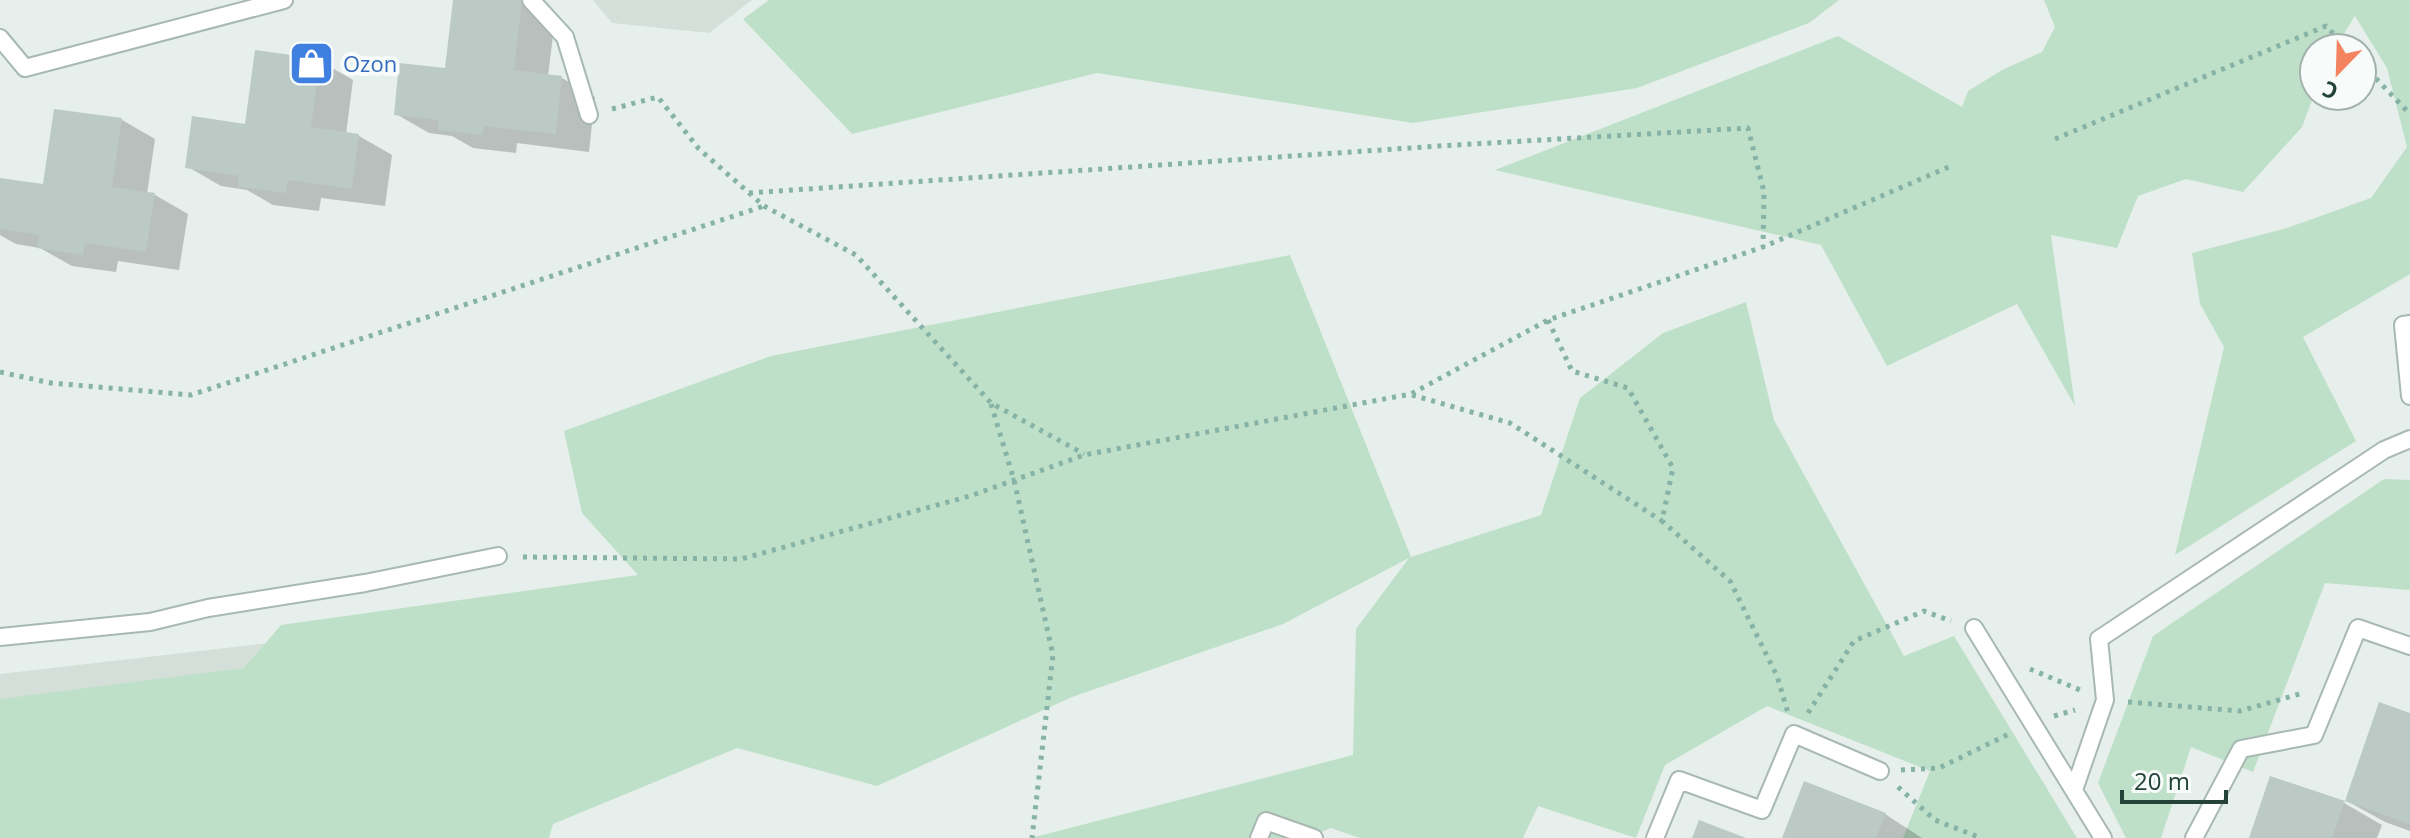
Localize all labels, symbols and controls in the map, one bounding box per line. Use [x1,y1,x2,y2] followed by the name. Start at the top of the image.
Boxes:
[2298,32,2378,112] north arrow
[288,40,336,88] shop icon: Ozon
[343,48,397,78] place label: Ozon
[2317,75,2342,108] text: С
[2122,754,2226,804] scale bar
[2134,764,2190,797] text: 20 m

